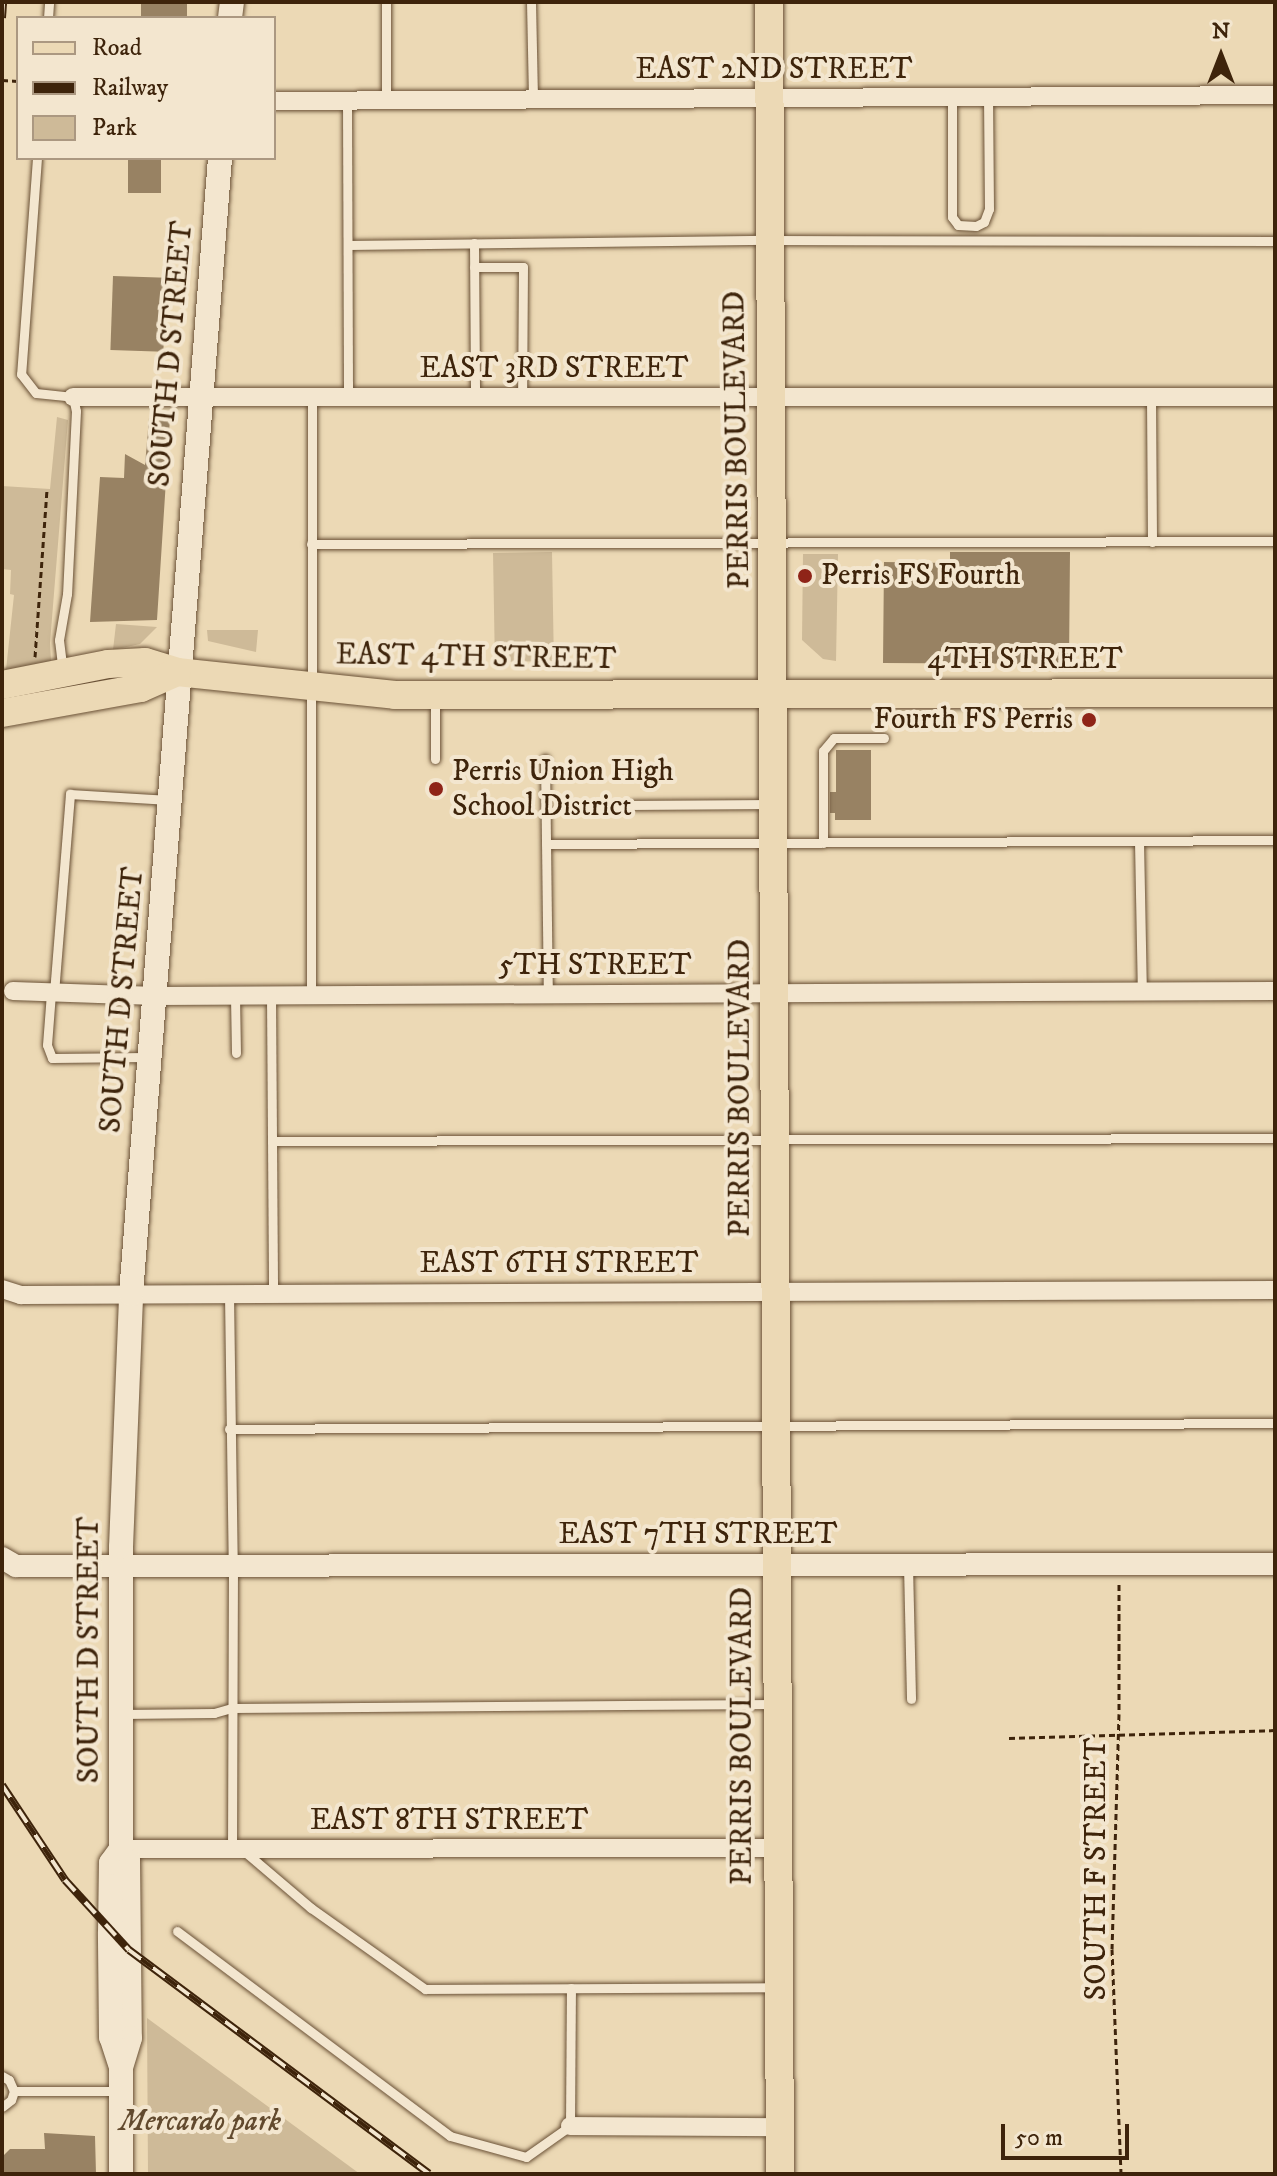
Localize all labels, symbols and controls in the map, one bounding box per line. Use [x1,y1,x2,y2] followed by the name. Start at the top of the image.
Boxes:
[16,16,276,160] legend
[1181,16,1261,96] north arrow
[1212,18,1230,45] text: N
[92,33,142,63] text: Road
[635,52,913,88] street label: EAST 2ND STREET
[92,73,168,103] text: Railway
[92,113,137,143] text: Park
[142,220,202,488] street label: SOUTH D STREET
[717,290,759,590] street label: PERRIS BOULEVARD
[420,351,688,387] street label: EAST 3RD STREET
[821,558,1020,594] place label: Perris FS Fourth
[796,567,814,585] marker: Perris FS Fourth
[335,638,617,678] street label: EAST 4TH STREET
[927,642,1123,678] street label: 4TH STREET
[874,702,1073,738] place label: Fourth FS Perris
[1080,711,1098,729] marker: Fourth FS Perris
[452,754,674,824] place label: Perris Union High School District
[427,780,445,798] marker: Perris Union High School District
[93,866,153,1134] street label: SOUTH D STREET
[723,939,759,1237] street label: PERRIS BOULEVARD
[499,948,691,984] street label: 5TH STREET
[420,1246,698,1282] street label: EAST 6TH STREET
[72,1517,108,1783] street label: SOUTH D STREET
[558,1517,838,1553] street label: EAST 7TH STREET
[725,1587,761,1885] street label: PERRIS BOULEVARD
[1079,1738,1115,2000] street label: SOUTH F STREET
[310,1803,588,1839] street label: EAST 8TH STREET
[119,2104,281,2140] park label: Mercardo park
[1005,2108,1133,2158] scale bar
[1015,2123,1063,2153] text: 50 m

